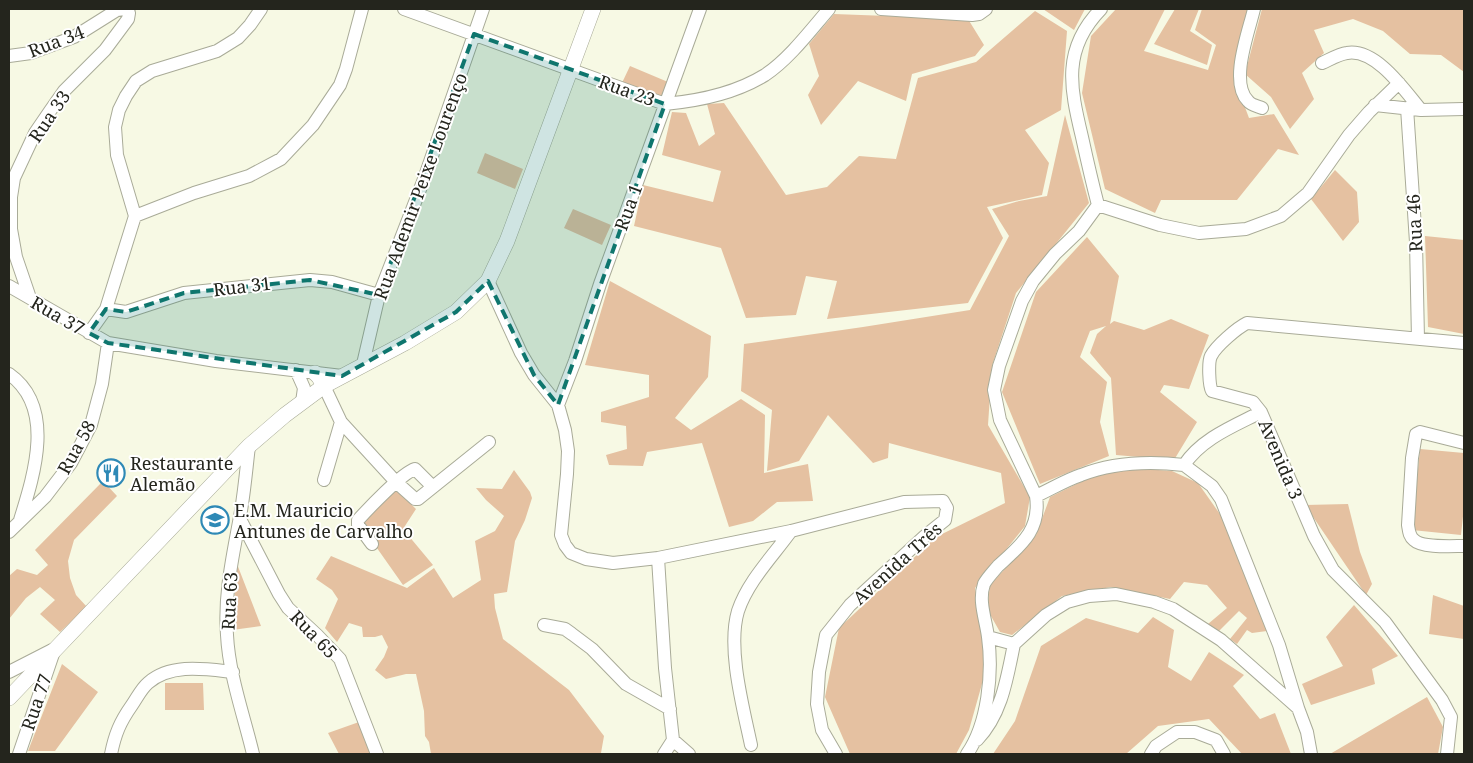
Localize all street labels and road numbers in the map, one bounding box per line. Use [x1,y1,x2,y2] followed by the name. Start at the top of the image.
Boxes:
[25,19,87,63] street label: Rua 34
[368,69,472,303] street label: Rua Ademir Peixe Lourenço
[596,69,658,111] street label: Rua 23
[23,85,75,147] street label: Rua 33
[608,180,648,234] street label: Rua 1
[1400,193,1428,253] street label: Rua 46
[212,271,272,301] street label: Rua 31
[27,290,89,340] street label: Rua 37
[1253,415,1309,503] street label: Avenida 3
[51,416,101,478] street label: Rua 58
[847,517,947,609] street label: Avenida Três
[215,571,243,631] street label: Rua 63
[285,605,343,663] street label: Rua 65
[15,671,57,733] street label: Rua 77

